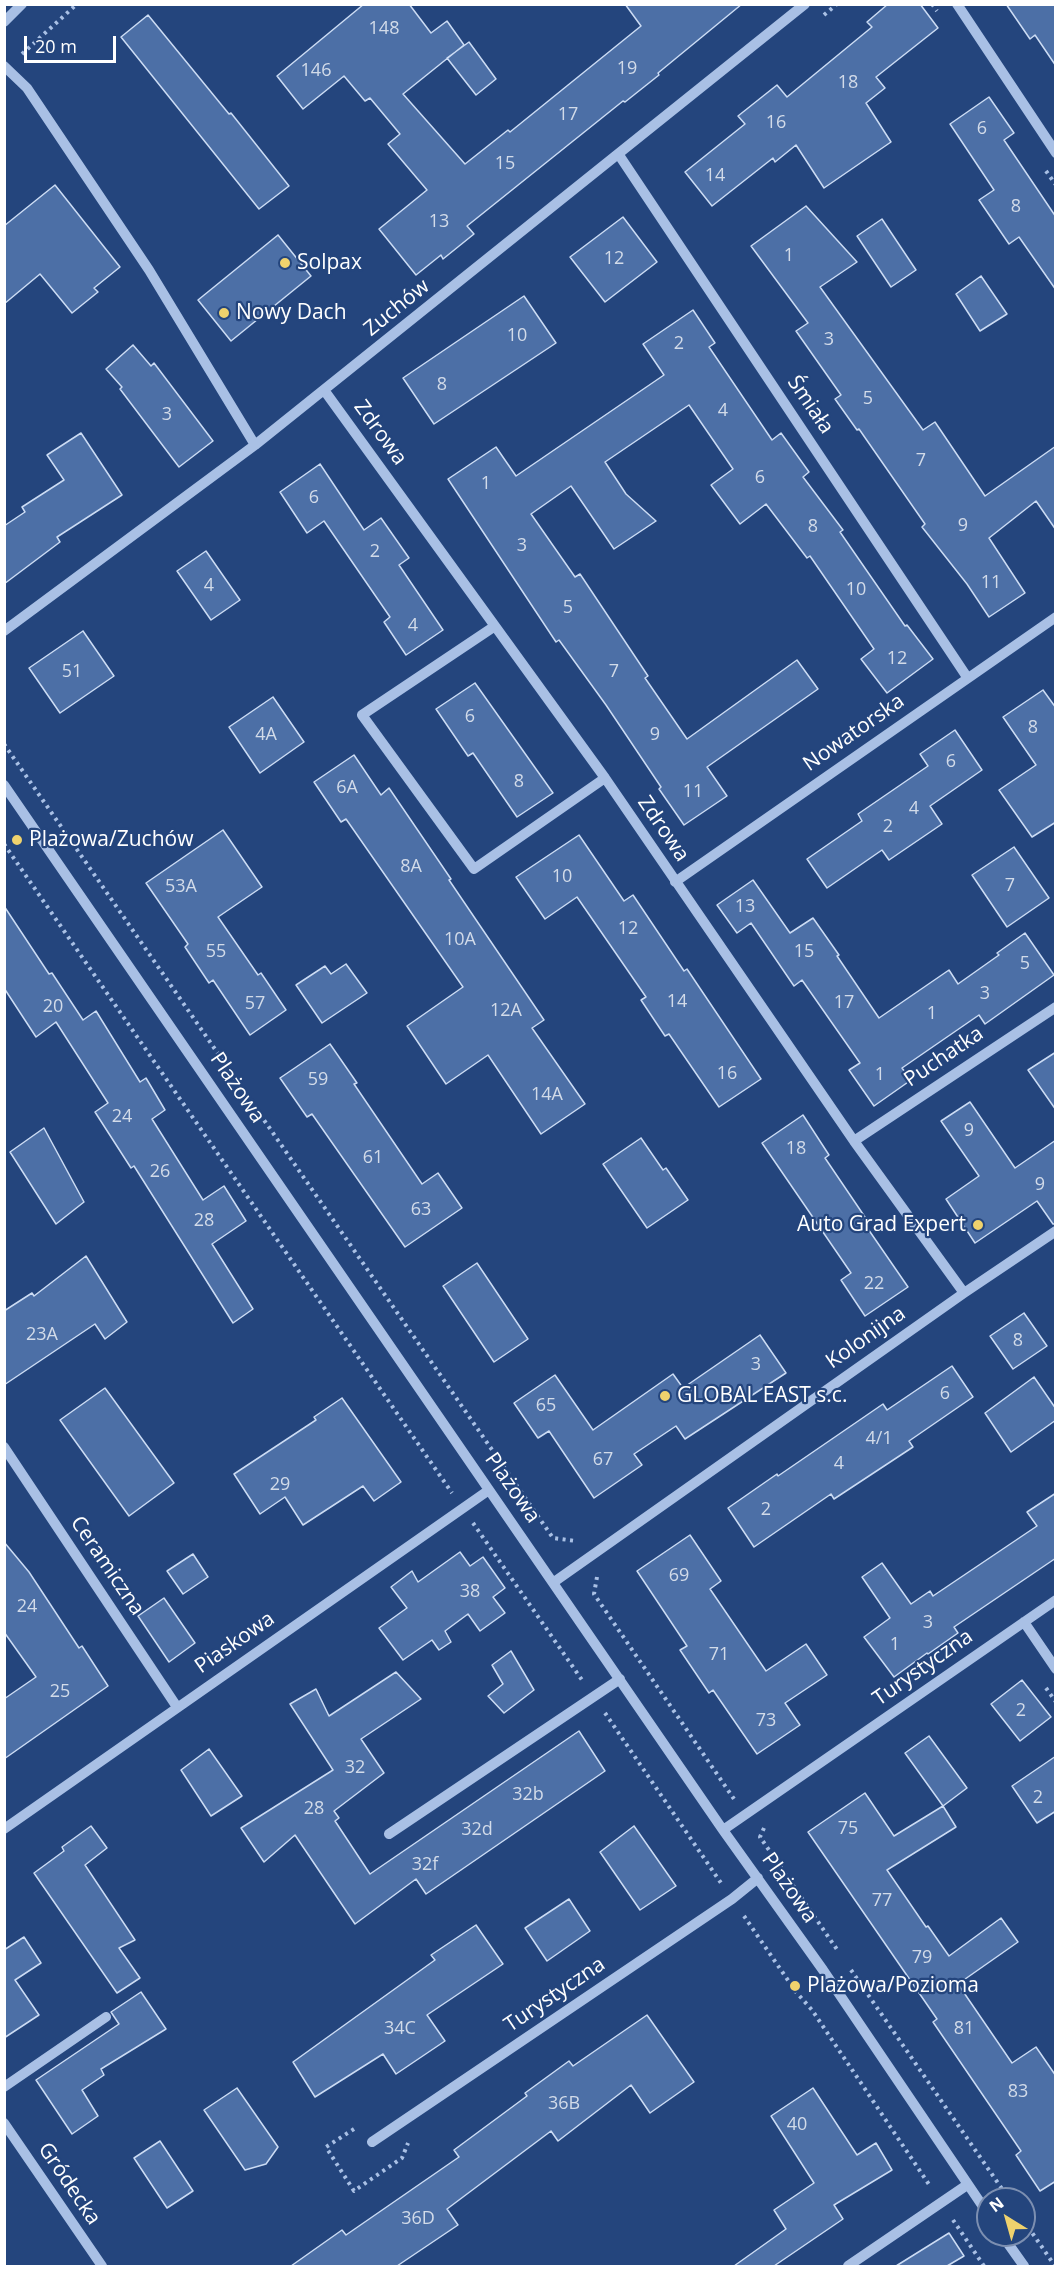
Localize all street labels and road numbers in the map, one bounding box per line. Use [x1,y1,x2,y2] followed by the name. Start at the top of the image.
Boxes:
[359,274,435,342] street label: Zuchów
[781,371,839,439] street label: Śmiała
[348,396,412,470] street label: Zdrowa
[799,689,909,777] street label: Nowatorska
[632,791,694,867] street label: Zdrowa
[900,1021,988,1093] street label: Puchatka
[204,1048,270,1128] street label: Plażowa
[821,1301,911,1375] street label: Kolonijna
[479,1448,545,1528] street label: Plażowa
[65,1512,149,1620] street label: Ceramiczna
[190,1607,280,1679] street label: Piaskowa
[868,1624,978,1712] street label: Turystyczna
[756,1848,822,1928] street label: Plażowa
[500,1952,610,2038] street label: Turystyczna
[32,2138,106,2230] street label: Gródecka

